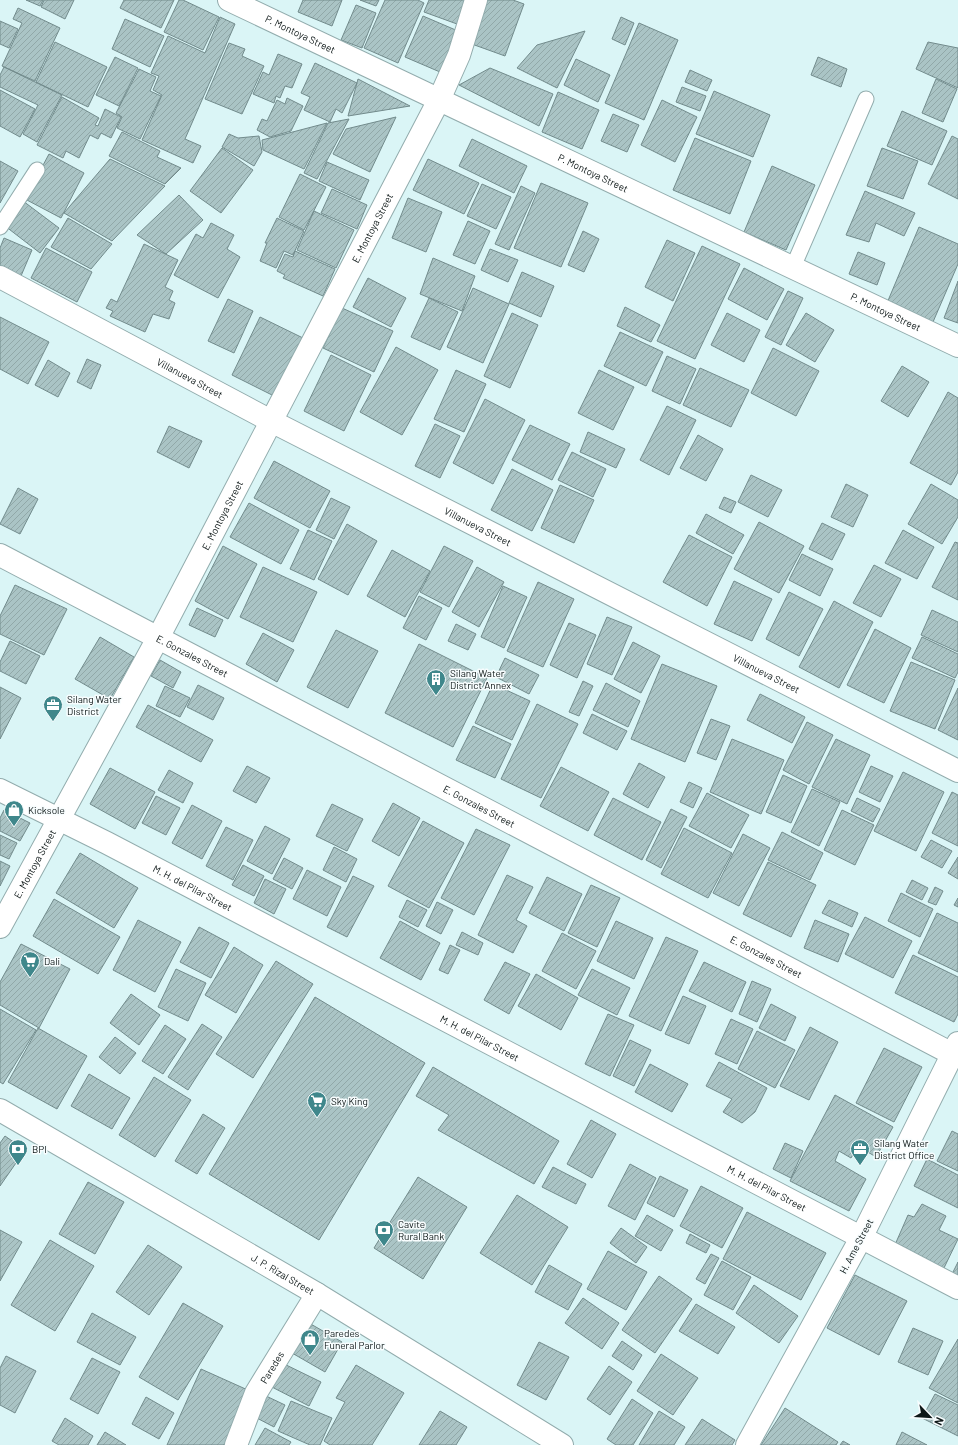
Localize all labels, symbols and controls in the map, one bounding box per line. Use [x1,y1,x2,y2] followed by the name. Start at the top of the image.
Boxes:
[263,12,338,56] street label: P. Montoya Street
[556,151,630,195] street label: P. Montoya Street
[349,191,395,265] street label: E. Montoya Street
[849,290,923,334] street label: P. Montoya Street
[155,355,225,401] street label: Villanueva Street
[199,478,245,552] street label: E. Montoya Street
[442,504,514,549] street label: Villanueva Street
[154,632,230,680] street label: E. Gonzales Street
[731,651,802,696] street label: Villanueva Street
[450,667,511,691] place label: Silang Water District Annex
[425,668,447,696] building icon: Silang Water District Annex
[67,693,122,717] place label: Silang Water District
[42,694,64,722] office icon: Silang Water District
[441,782,517,830] street label: E. Gonzales Street
[3,799,25,827] shop icon: Kicksole
[28,804,65,816] place label: Kicksole
[11,827,58,900] street label: E. Montoya Street
[151,862,234,913] street label: M. H. del Pilar Street
[728,933,804,980] street label: E. Gonzales Street
[19,950,41,978] supermarket icon: Dali
[44,955,60,967] place label: Dali
[438,1012,521,1064] street label: M. H. del Pilar Street
[306,1090,328,1118] supermarket icon: Sky King
[331,1095,368,1107] place label: Sky King
[874,1137,934,1161] place label: Silang Water District Office
[7,1138,29,1166] bank icon: BPI
[849,1138,871,1166] office icon: Silang Water District Office
[32,1143,47,1155] place label: BPI
[725,1162,809,1214] street label: M. H. del Pilar Street
[837,1216,876,1275] street label: H. Ame Street
[398,1218,444,1242] place label: Cavite Rural Bank
[373,1219,395,1247] bank icon: Cavite Rural Bank
[249,1251,317,1297] street label: J. P. Rizal Street
[324,1327,385,1351] place label: Paredes Funeral Parlor
[299,1328,321,1356] shop icon: Paredes Funeral Parlor
[257,1349,286,1385] street label: Paredes
[910,1397,950,1437] north arrow
[932,1415,947,1428] text: N

